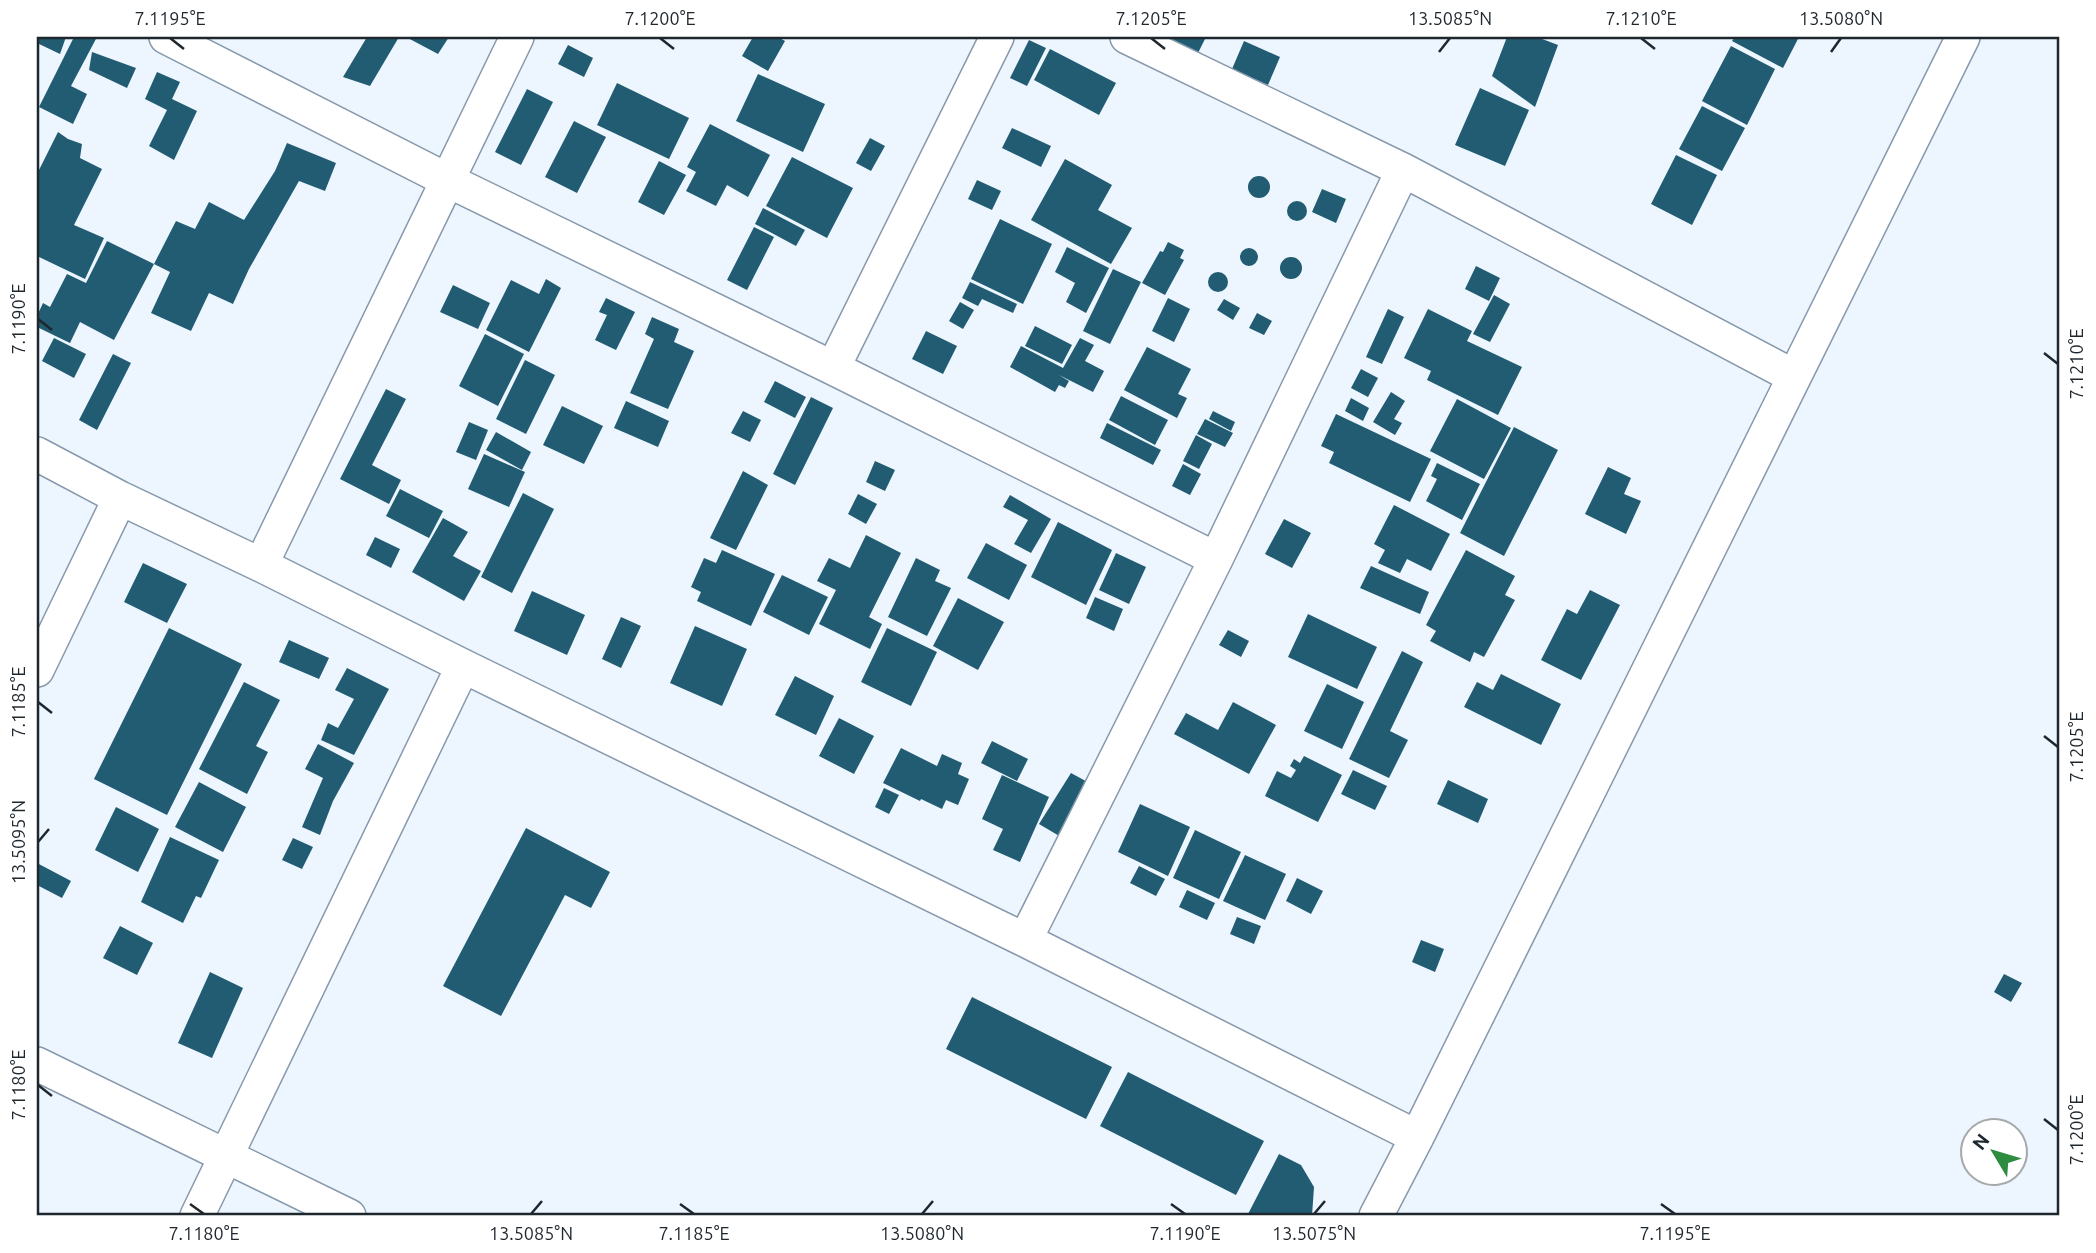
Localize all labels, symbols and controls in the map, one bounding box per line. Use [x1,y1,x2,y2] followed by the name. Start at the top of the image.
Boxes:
[134,8,206,28] text: 7.1195°E
[624,8,696,28] text: 7.1200°E
[1115,8,1187,28] text: 7.1205°E
[1408,8,1492,28] text: 13.5085°N
[1605,8,1677,28] text: 7.1210°E
[1799,8,1883,28] text: 13.5080°N
[8,283,28,355] text: 7.1190°E
[2066,328,2086,400] text: 7.1210°E
[8,666,28,738] text: 7.1185°E
[2066,711,2086,783] text: 7.1205°E
[8,800,28,884] text: 13.5095°N
[8,1049,28,1121] text: 7.1180°E
[2066,1094,2086,1166] text: 7.1200°E
[1960,1116,2030,1186] north arrow
[1968,1129,1994,1154] text: N
[168,1223,240,1243] text: 7.1180°E
[489,1223,573,1243] text: 13.5085°N
[658,1223,730,1243] text: 7.1185°E
[880,1223,964,1243] text: 13.5080°N
[1149,1223,1221,1243] text: 7.1190°E
[1272,1223,1356,1243] text: 13.5075°N
[1639,1223,1711,1243] text: 7.1195°E

